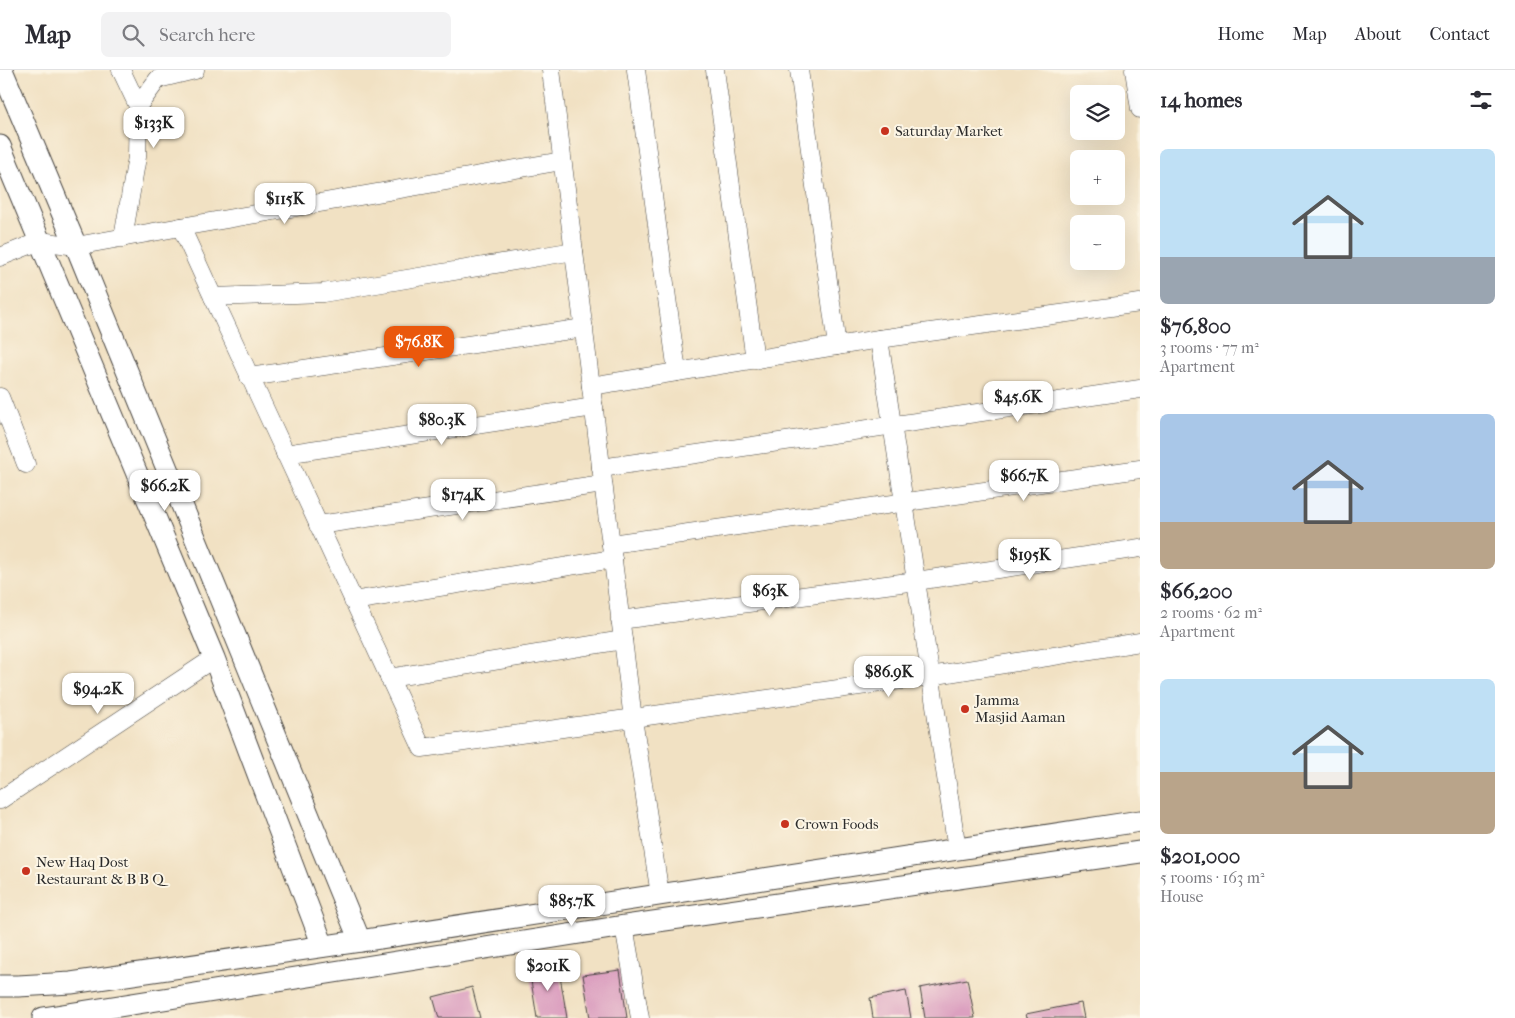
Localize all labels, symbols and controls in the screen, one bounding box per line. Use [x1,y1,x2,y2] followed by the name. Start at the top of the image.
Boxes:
[101,12,451,57] search box
[25,21,71,49] text: Map
[119,21,147,49] icon: search
[159,24,255,46] text: Search here
[1217,24,1264,45] text: Home
[1292,24,1327,45] text: Map
[1355,24,1401,45] text: About
[1429,24,1490,45] text: Contact
[1070,85,1125,270] map controls
[1070,85,1125,140] button: layers
[1467,86,1495,114] icon: filters
[1160,88,1242,112] text: 14 homes
[119,106,189,149] pin: $133K
[134,113,174,132] text: $133K
[895,122,1004,140] place label: Saturday Market
[879,125,891,137] marker: Saturday Market
[1070,150,1125,205] button: +
[250,182,320,225] pin: $115K
[1283,182,1373,272] icon: home
[266,189,304,208] text: $115K
[1070,215,1125,270] button: −
[1160,314,1231,338] text: $76,800
[378,326,460,368] pin: $76.8K
[395,332,443,351] text: $76.8K
[1160,338,1259,357] text: 3 rooms · 77 m²
[1160,357,1235,376] text: Apartment
[977,380,1059,423] pin: $45.6K
[994,387,1042,406] text: $45.6K
[401,404,483,446] pin: $80.3K
[419,410,465,429] text: $80.3K
[1283,447,1373,537] icon: home
[983,460,1065,502] pin: $66.7K
[1000,466,1048,485] text: $66.7K
[124,470,206,512] pin: $66.2K
[140,476,190,495] text: $66.2K
[428,478,498,521] pin: $174K
[442,485,484,504] text: $174K
[995,538,1065,581] pin: $195K
[1009,545,1051,564] text: $195K
[740,574,800,617] pin: $63K
[1160,579,1233,603] text: $66,200
[752,581,788,600] text: $63K
[1160,603,1262,622] text: 2 rooms · 62 m²
[1160,622,1235,641] text: Apartment
[848,656,930,698] pin: $86.9K
[865,662,913,681] text: $86.9K
[57,672,139,715] pin: $94.2K
[73,679,123,698] text: $94.2K
[974,691,1066,726] place label: Jamma Masjid Aaman
[959,703,971,715] marker: Jamma Masjid Aaman
[1283,712,1373,802] icon: home
[795,815,879,833] place label: Crown Foods
[779,818,791,830] marker: Crown Foods
[1160,844,1240,868] text: $201,000
[36,853,169,888] place label: New Haq Dost Restaurant & B B Q
[20,865,32,877] marker: New Haq Dost Restaurant & B B Q
[1160,868,1265,887] text: 5 rooms · 163 m²
[531,884,613,927] pin: $85.7K
[1160,887,1203,906] text: House
[549,891,595,910] text: $85.7K
[513,950,583,992] pin: $201K
[526,956,570,975] text: $201K

